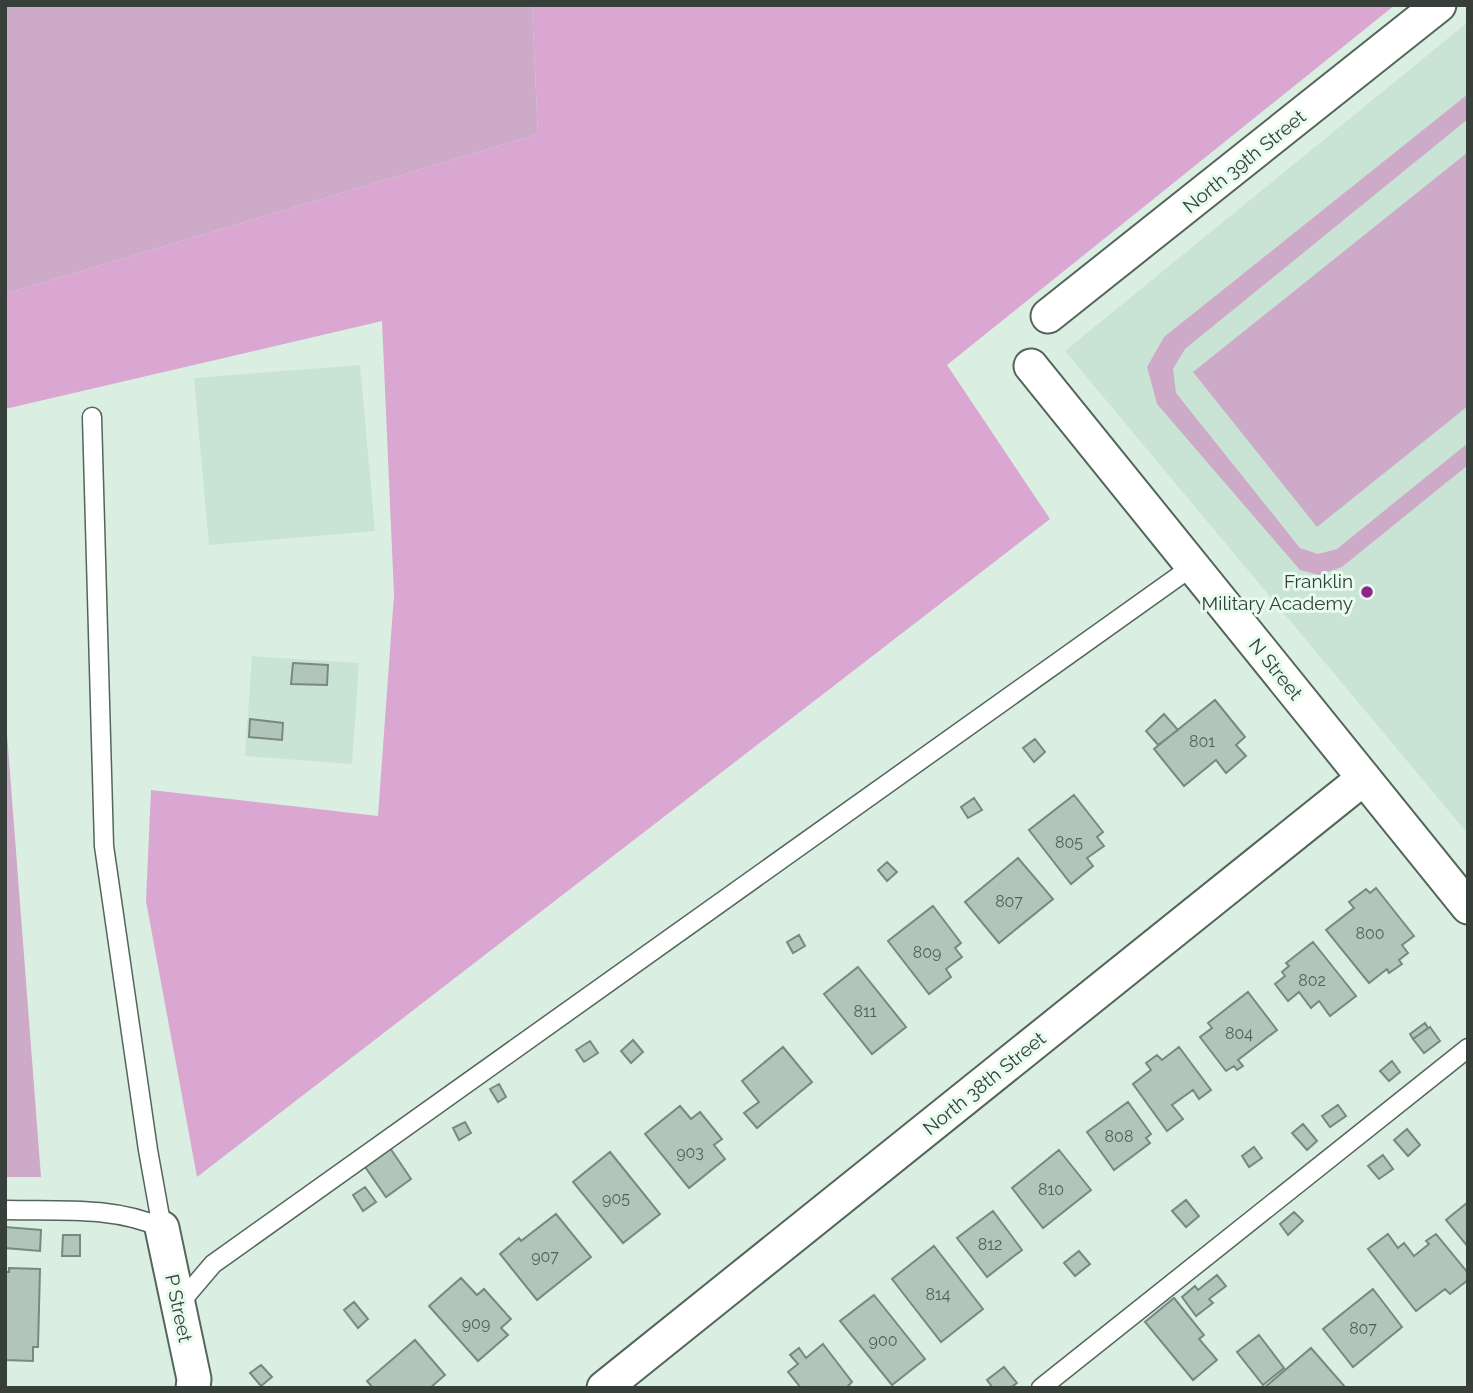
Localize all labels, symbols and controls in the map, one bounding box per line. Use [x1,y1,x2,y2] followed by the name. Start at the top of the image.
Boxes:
[1178,105,1310,217] street label: North 39th Street
[1202,570,1353,614] place label: Franklin Military Academy
[1359,584,1375,600] marker: Franklin Military Academy
[1245,634,1308,704] street label: N Street
[1189,732,1215,751] house number: 801
[1055,833,1083,852] house number: 805
[995,892,1023,911] house number: 807
[1355,924,1385,943] house number: 800
[913,943,941,962] house number: 809
[1298,971,1326,990] house number: 802
[853,1002,877,1021] house number: 811
[1225,1024,1253,1043] house number: 804
[918,1026,1050,1139] street label: North 38th Street
[1105,1127,1133,1146] house number: 808
[676,1143,704,1162] house number: 903
[1038,1180,1064,1199] house number: 810
[602,1189,630,1208] house number: 905
[978,1235,1002,1254] house number: 812
[531,1247,559,1266] house number: 907
[161,1272,197,1345] street label: P Street
[925,1285,951,1304] house number: 814
[462,1314,490,1333] house number: 909
[1349,1319,1377,1338] house number: 807
[869,1331,897,1350] house number: 900

